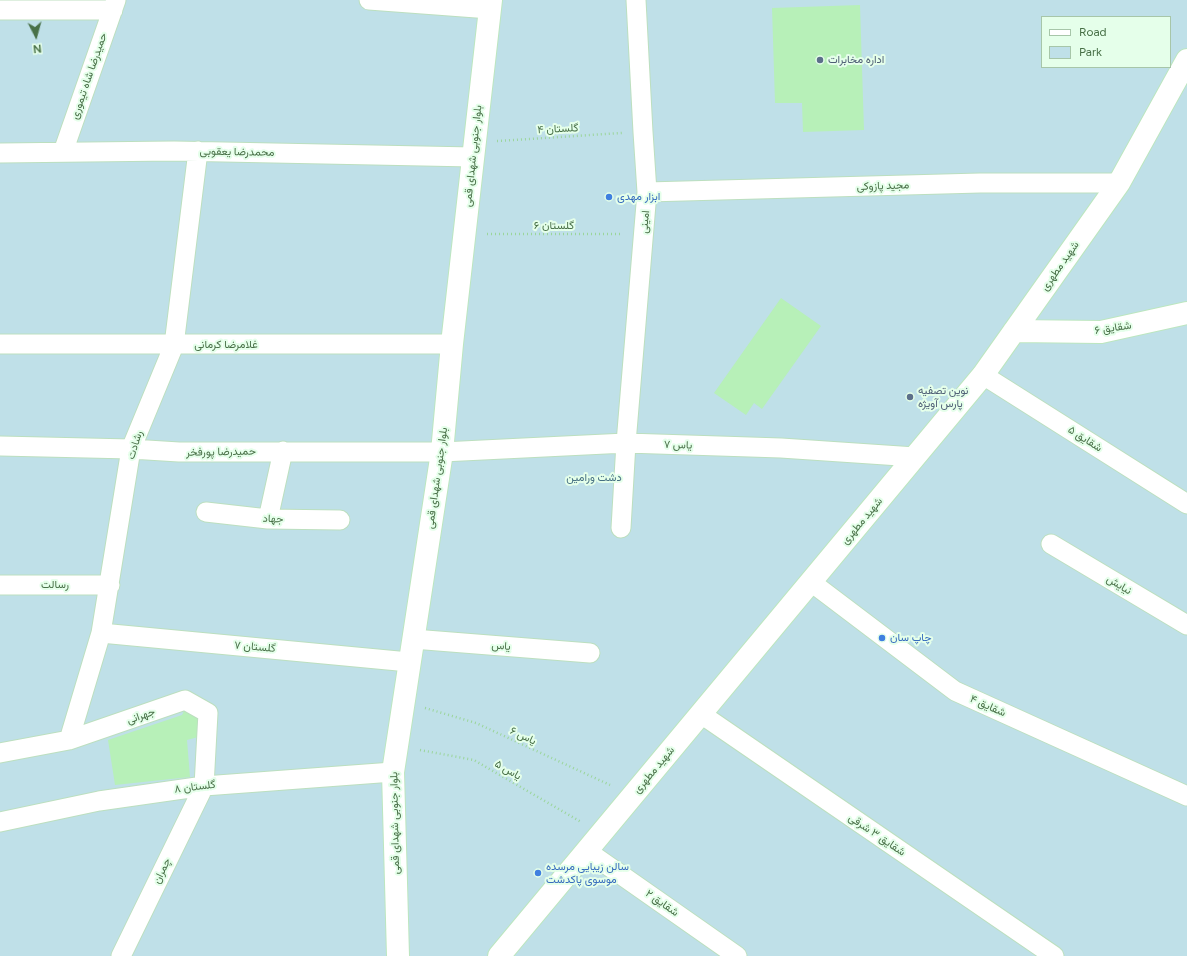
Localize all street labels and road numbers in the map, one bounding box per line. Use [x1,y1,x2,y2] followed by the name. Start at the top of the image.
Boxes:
[68,31,110,121] street label: حمیدرضا شاه تیموری
[461,104,485,208] street label: بلوار جنوبی شهدای قمی
[537,121,579,137] street label: گلستان ۴
[200,145,274,159] street label: محمدرضا یعقوبی
[856,178,910,194] street label: مجید پازوکی
[637,210,653,234] street label: امینی
[534,219,574,233] street label: گلستان ۶
[1038,239,1082,293] street label: شهید مطهری
[1094,319,1132,337] street label: شقایق ۶
[194,338,258,352] street label: غلامرضا کرمانی
[1065,423,1105,455] street label: شقایق ۵
[423,426,451,530] street label: بلوار جنوبی شهدای قمی
[124,429,146,461] street label: رشادت
[664,438,692,452] street label: یاس ۷
[186,445,256,459] street label: حمیدرضا پورفخر
[838,495,886,547] street label: شهید مطهری
[262,512,284,526] street label: جهاد
[1104,572,1134,598] street label: نیایش
[41,578,69,592] street label: رسالت
[234,639,276,655] street label: گلستان ۷
[491,639,511,653] street label: یاس
[968,692,1008,720] street label: شقایق ۴
[125,705,157,727] street label: جهرانی
[508,724,538,748] street label: یاس ۶
[630,744,678,796] street label: شهید مطهری
[492,757,524,783] street label: یاس ۵
[388,772,402,874] street label: بلوار جنوبی شهدای قمی
[174,778,216,796] street label: گلستان ۸
[846,811,908,859] street label: شقایق ۳ شرقی
[150,856,174,886] street label: چمران
[643,887,681,919] street label: شقایق ۲

